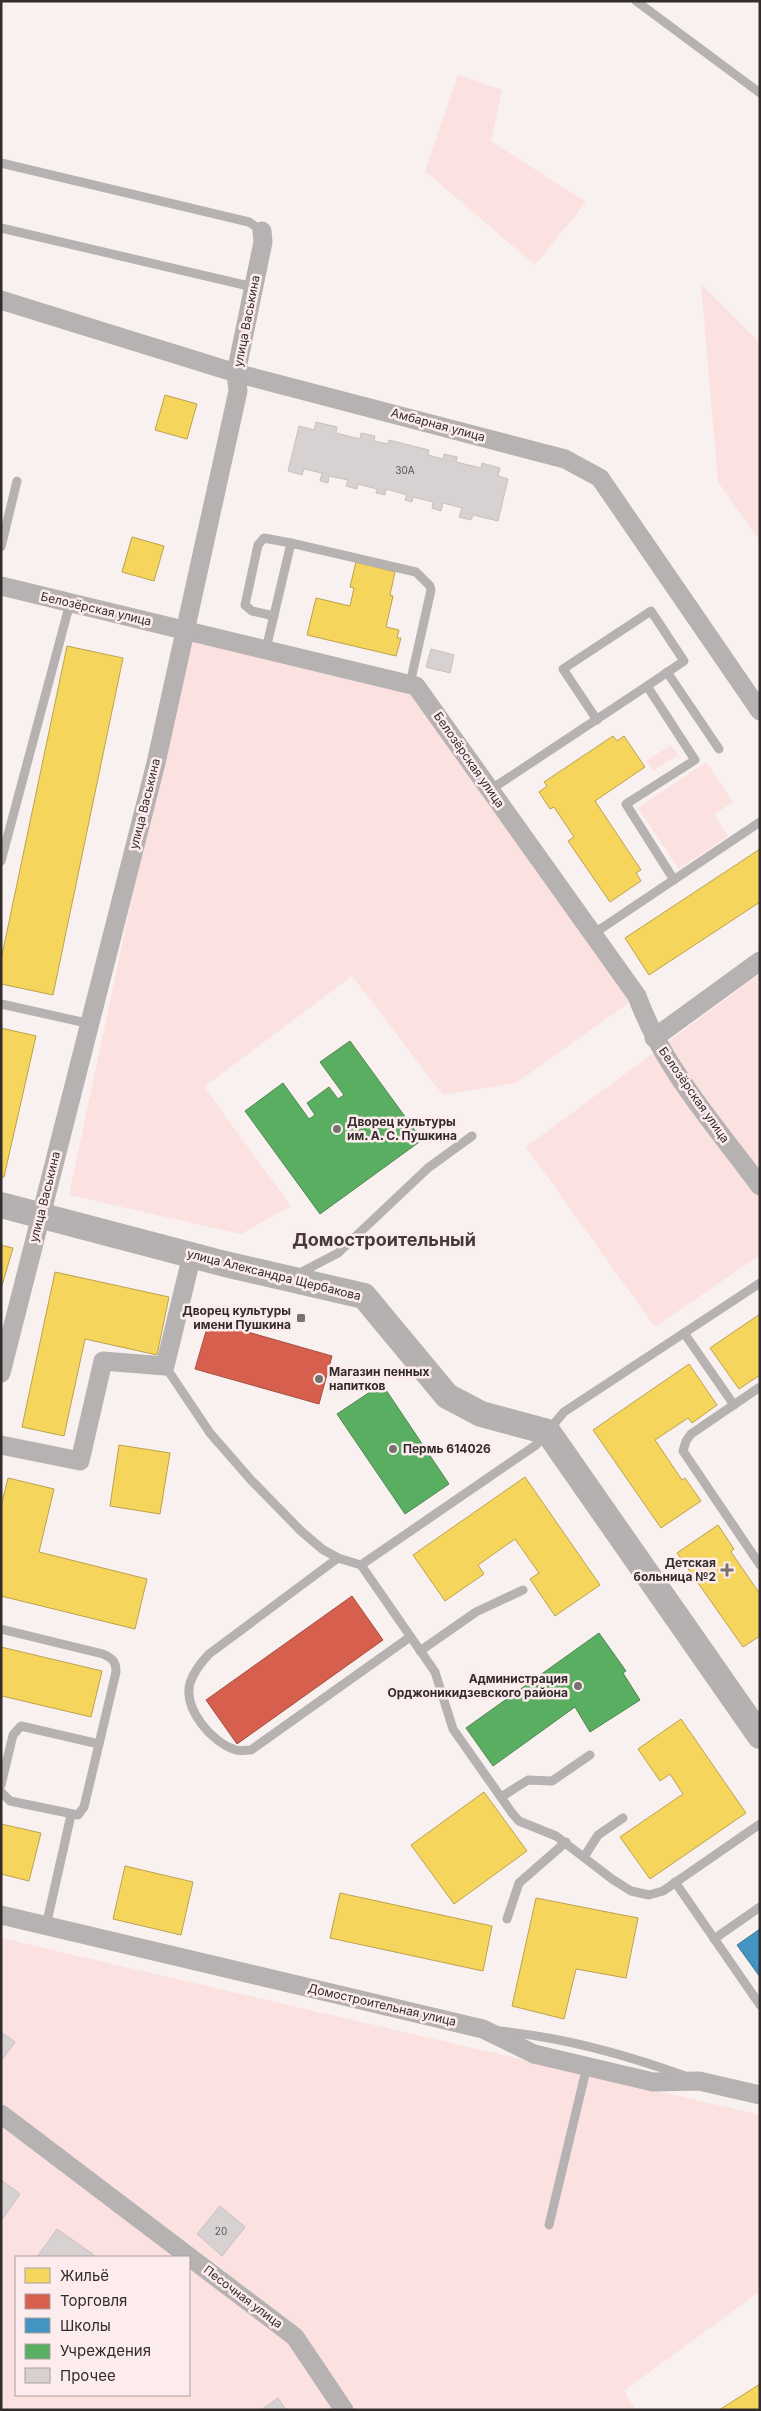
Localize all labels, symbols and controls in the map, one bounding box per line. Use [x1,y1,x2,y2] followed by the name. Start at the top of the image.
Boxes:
[230,274,263,368] street label: улица Васькина
[389,405,487,444] street label: Амбарная улица
[395,464,415,476] house number: 30А
[39,588,153,629] street label: Белозёрская улица
[431,709,508,810] street label: Белозёрская улица
[126,757,163,851] street label: улица Васькина
[656,1044,733,1145] street label: Белозёрская улица
[347,1114,457,1143] place label: Дворец культуры им. А. С. Пушкина
[331,1123,343,1135] marker: Дворец культуры им. А. С. Пушкина
[26,1150,63,1244] street label: улица Васькина
[292,1229,476,1250] district label: Домостроительный
[186,1246,363,1303] street label: улица Александра Щербакова
[182,1303,291,1332] place label: Дворец культуры имени Пушкина
[295,1312,307,1324] marker: Дворец культуры имени Пушкина
[329,1364,430,1393] place label: Магазин пенных напитков
[313,1373,325,1385] marker: Магазин пенных напитков
[403,1441,491,1456] place label: Пермь 614026
[387,1443,399,1455] marker: Пермь 614026
[634,1555,716,1584] place label: Детская больница №2
[720,1563,734,1577] marker: Детская больница №2
[388,1671,568,1700] place label: Администрация Орджоникидзевского района
[572,1680,584,1692] marker: Администрация Орджоникидзевского района
[307,1980,458,2029] street label: Домостроительная улица
[215,2225,227,2237] house number: 20
[15,2256,190,2396] legend
[201,2262,286,2331] street label: Песочная улица
[60,2266,109,2285] text: Жильё
[60,2291,127,2310] text: Торговля
[60,2316,111,2335] text: Школы
[60,2341,151,2360] text: Учреждения
[60,2366,116,2385] text: Прочее

